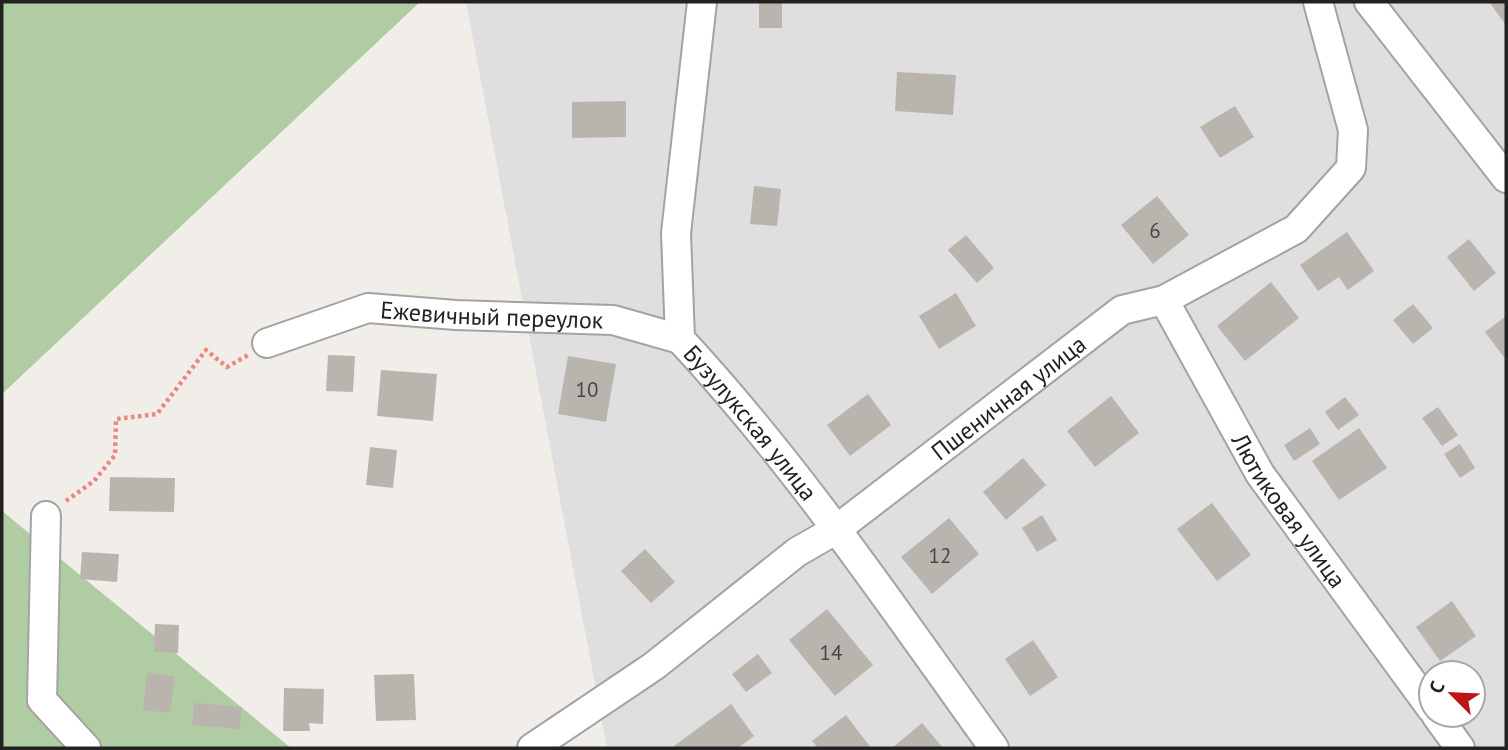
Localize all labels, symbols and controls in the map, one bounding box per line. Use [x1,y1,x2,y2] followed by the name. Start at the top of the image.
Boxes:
[1149,217,1161,244] house number: 6
[379,294,604,335] street label: Ежевичный переулок
[925,328,1092,467] street label: Пшеничная улица
[677,338,824,507] street label: Бузулукская улица
[576,376,598,403] house number: 10
[1224,427,1353,594] street label: Лютиковая улица
[929,542,951,569] house number: 12
[820,639,842,666] house number: 14
[1417,659,1487,729] north arrow
[1423,677,1450,697] text: С

